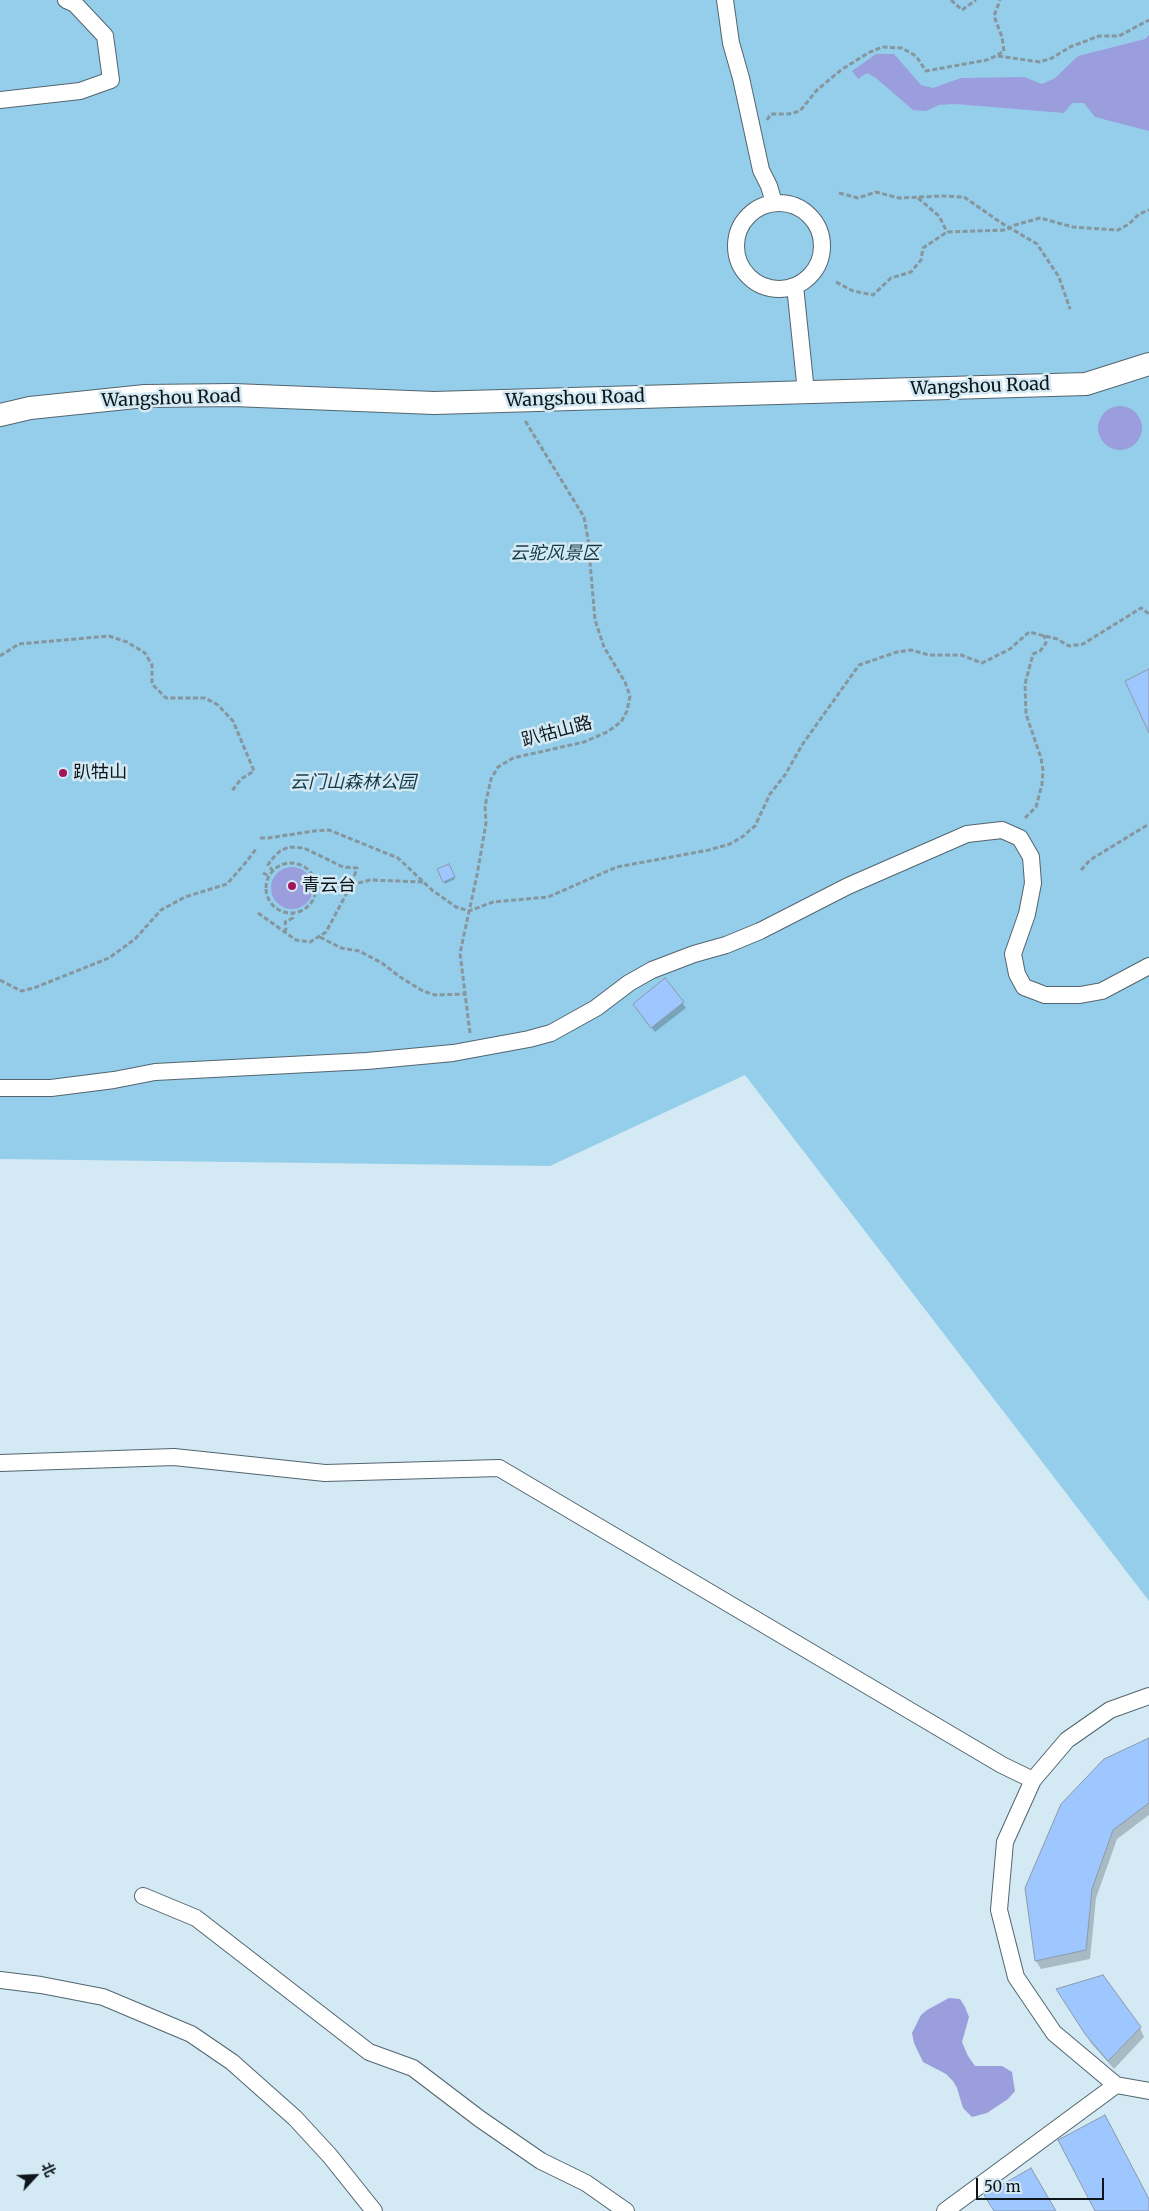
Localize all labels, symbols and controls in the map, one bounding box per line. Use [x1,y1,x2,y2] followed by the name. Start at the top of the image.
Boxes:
[910,374,1050,400] street label: Wangshou Road
[101,386,241,412] street label: Wangshou Road
[505,386,645,412] street label: Wangshou Road
[510,543,600,565] park label: 云驼风景区
[519,712,595,752] street label: 趴牯山路
[73,762,127,784] place label: 趴牯山
[57,767,69,779] marker: 趴牯山
[290,772,416,794] park label: 云门山森林公园
[302,875,356,897] place label: 青云台
[286,880,298,892] marker: 青云台
[10,2151,60,2201] north arrow
[37,2160,60,2180] text: 北
[979,2168,1106,2200] scale bar
[984,2177,1021,2196] text: 50 m

